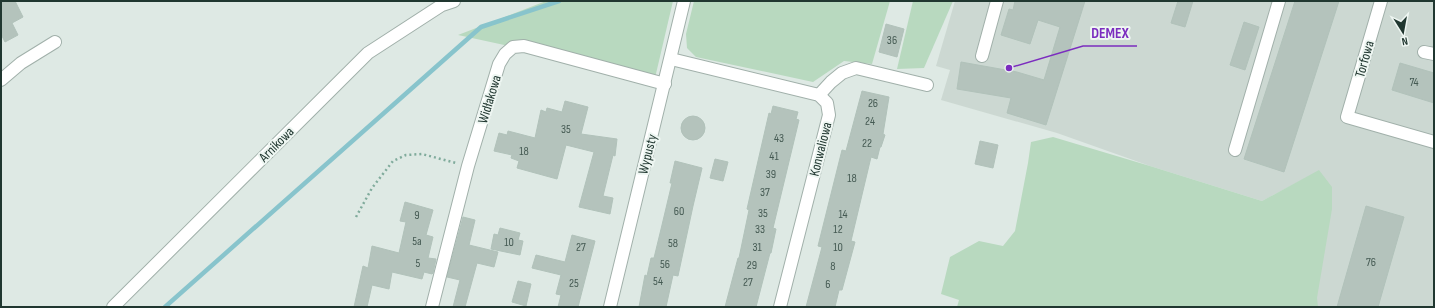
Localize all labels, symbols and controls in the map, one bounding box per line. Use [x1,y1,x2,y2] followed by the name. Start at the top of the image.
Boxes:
[1383,12,1423,52] north arrow
[1083,19,1137,46] callout: DEMEX
[1091,24,1129,43] text: DEMEX
[887,33,897,48] house number: 36
[1401,34,1409,48] text: N
[1351,39,1378,79] street label: Torfowa
[474,73,505,125] street label: Widłakowa
[1409,75,1419,90] house number: 74
[868,96,878,111] house number: 26
[865,114,875,129] house number: 24
[806,120,835,178] street label: Konwaliowa
[561,122,571,137] house number: 35
[254,123,298,166] street label: Arnikowa
[774,131,784,146] house number: 43
[634,132,661,176] street label: Wypusty
[862,136,872,151] house number: 22
[519,144,529,159] house number: 18
[769,149,779,164] house number: 41
[766,167,776,182] house number: 39
[847,171,857,186] house number: 18
[760,185,770,200] house number: 37
[674,204,684,219] house number: 60
[758,206,768,221] house number: 35
[838,207,848,222] house number: 14
[414,208,420,223] house number: 9
[755,222,765,237] house number: 33
[833,222,843,237] house number: 12
[412,234,422,249] house number: 5a
[504,235,514,250] house number: 10
[668,236,678,251] house number: 58
[576,240,586,255] house number: 27
[752,240,762,255] house number: 31
[833,240,843,255] house number: 10
[1366,255,1376,270] house number: 76
[416,256,421,271] house number: 5
[660,257,670,272] house number: 56
[747,258,757,273] house number: 29
[830,259,836,274] house number: 8
[653,274,663,289] house number: 54
[743,275,753,290] house number: 27
[569,276,579,291] house number: 25
[825,277,831,292] house number: 6

